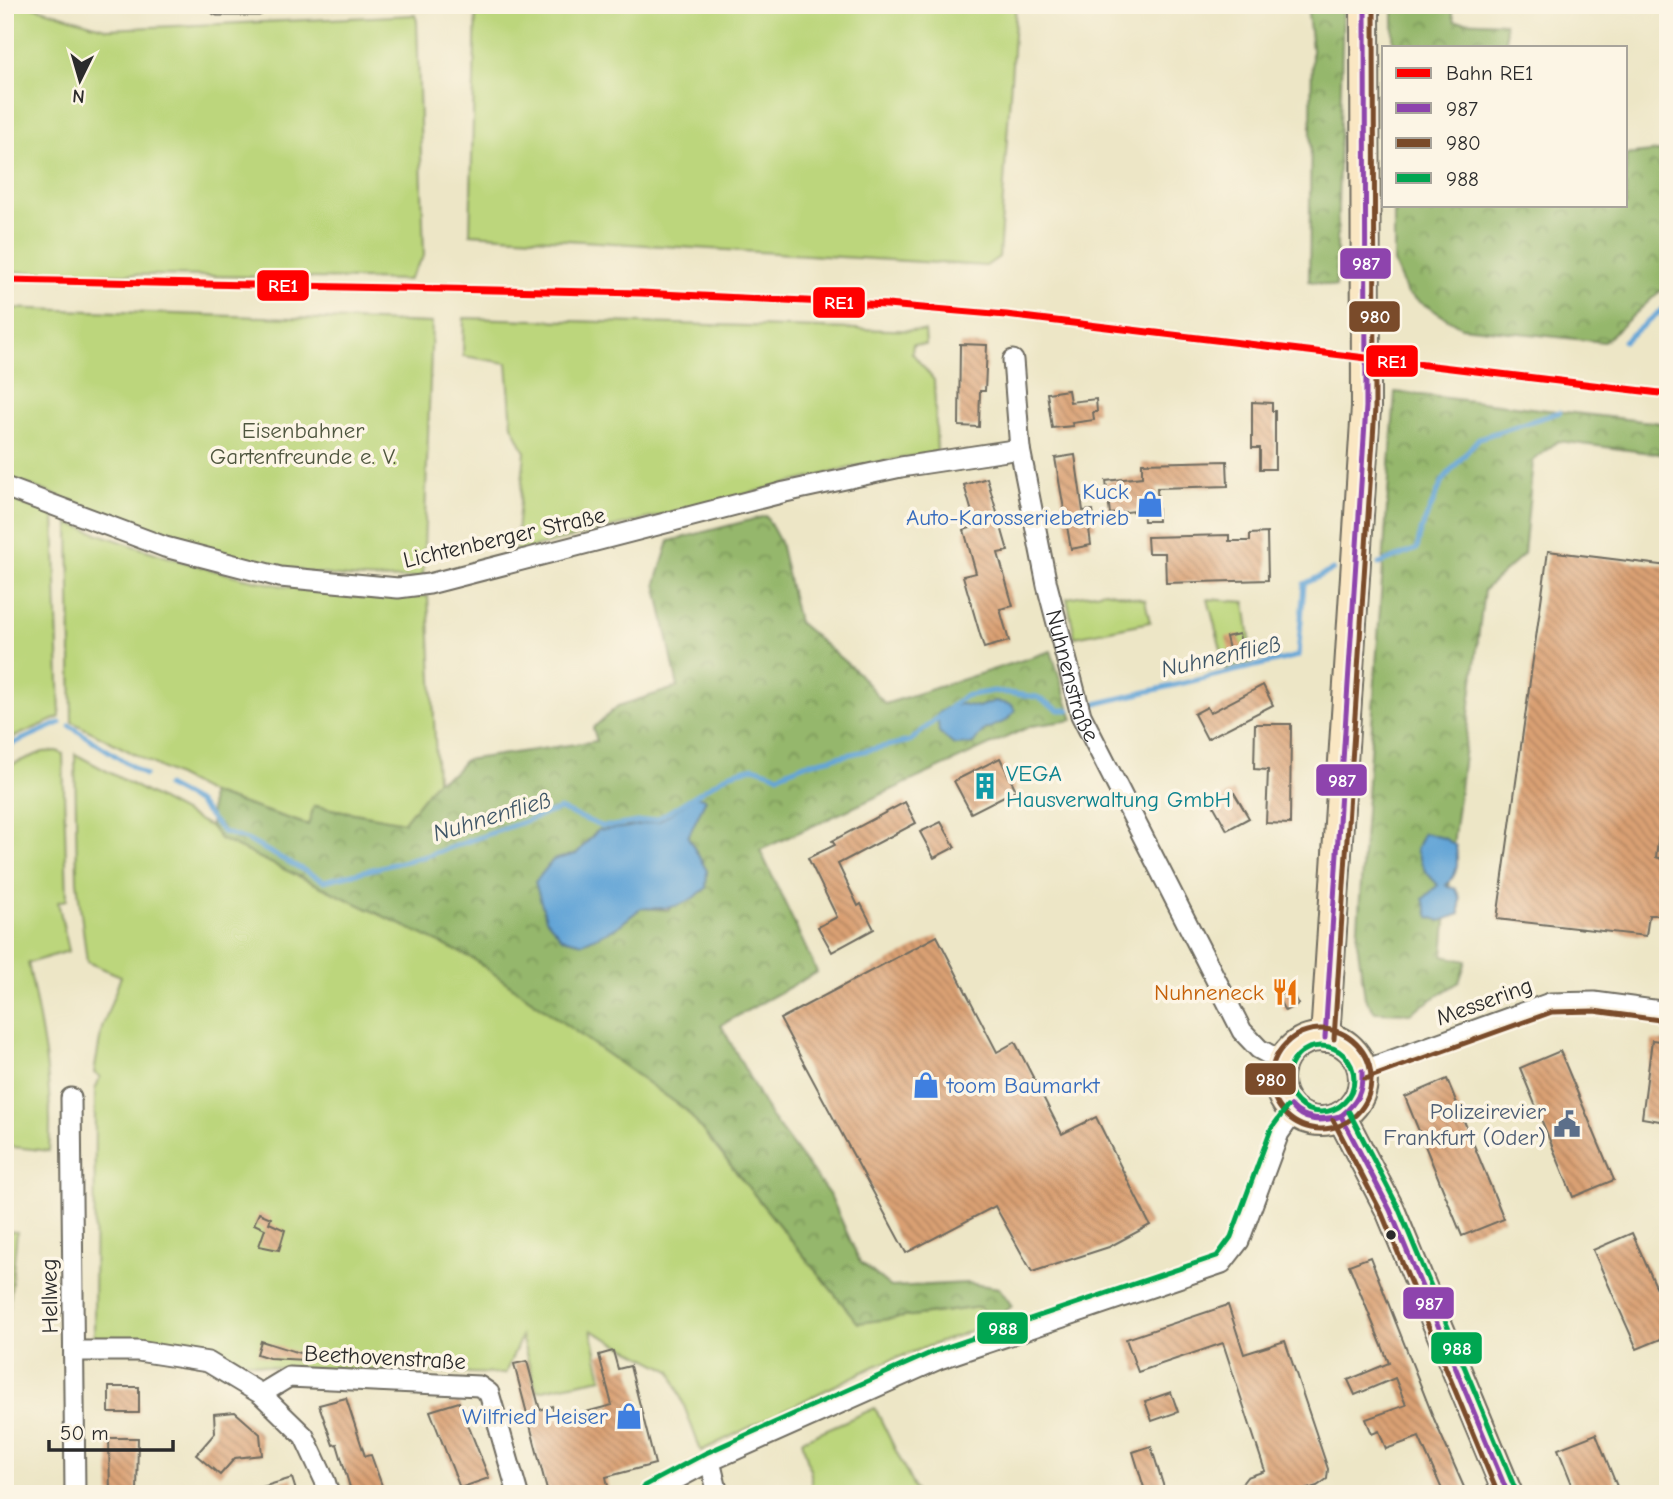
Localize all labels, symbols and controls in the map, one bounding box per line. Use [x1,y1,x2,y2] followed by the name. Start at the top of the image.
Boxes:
[46,46,116,116] north arrow
[1382,46,1628,206] legend
[1446,61,1533,85] text: Bahn RE1
[71,84,86,107] text: N
[1446,97,1478,121] text: 987
[1446,131,1481,155] text: 980
[1446,167,1479,191] text: 988
[1339,247,1392,280] line badge: 987
[1352,253,1381,275] text: 987
[256,269,310,302] line badge: RE1
[268,275,298,297] text: RE1
[812,286,866,319] line badge: RE1
[824,292,854,314] text: RE1
[1348,300,1401,333] line badge: 980
[1360,306,1390,328] text: 980
[1365,344,1419,378] line badge: RE1
[1377,351,1407,373] text: RE1
[210,417,396,470] park label: Eisenbahner Gartenfreunde e. V.
[906,478,1129,531] place label: Kuck Auto-Karosseriebetrieb
[1135,489,1165,519] shop icon: Kuck Auto-Karosseriebetrieb
[400,501,608,574] street label: Lichtenberger Straße
[1040,607,1105,746] street label: Nuhnenstraße
[1158,629,1284,683] water label: Nuhnenfließ
[1006,760,1231,813] place label: VEGA Hausverwaltung GmbH
[1315,763,1368,797] line badge: 987
[1328,770,1357,792] text: 987
[970,771,1000,801] building icon: VEGA Hausverwaltung GmbH
[429,785,555,847] water label: Nuhnenfließ
[1432,972,1536,1031] street label: Messering
[1270,977,1300,1007] restaurant icon: Nuhneneck
[1154,979,1264,1006] place label: Nuhneneck
[1244,1062,1297,1096] line badge: 980
[1256,1069,1286,1091] text: 980
[911,1070,941,1100] shop icon: toom Baumarkt
[946,1072,1101,1099] place label: toom Baumarkt
[1383,1098,1547,1151] place label: Polizeirevier Frankfurt (Oder)
[1552,1109,1582,1139] public building icon: Polizeirevier Frankfurt (Oder)
[1384,1228,1398,1242] unlabelled marker
[35,1258,64,1334] street label: Hellweg
[1402,1286,1455,1320] line badge: 987
[1415,1293,1444,1315] text: 987
[976,1311,1029,1345] line badge: 988
[988,1318,1018,1340] text: 988
[1430,1331,1483,1365] line badge: 988
[1442,1338,1472,1360] text: 988
[303,1340,466,1375] street label: Beethovenstraße
[614,1401,644,1431] shop icon: Wilfried Heiser
[462,1403,609,1430] place label: Wilfried Heiser
[49,1408,173,1452] scale bar
[60,1421,109,1445] text: 50 m

